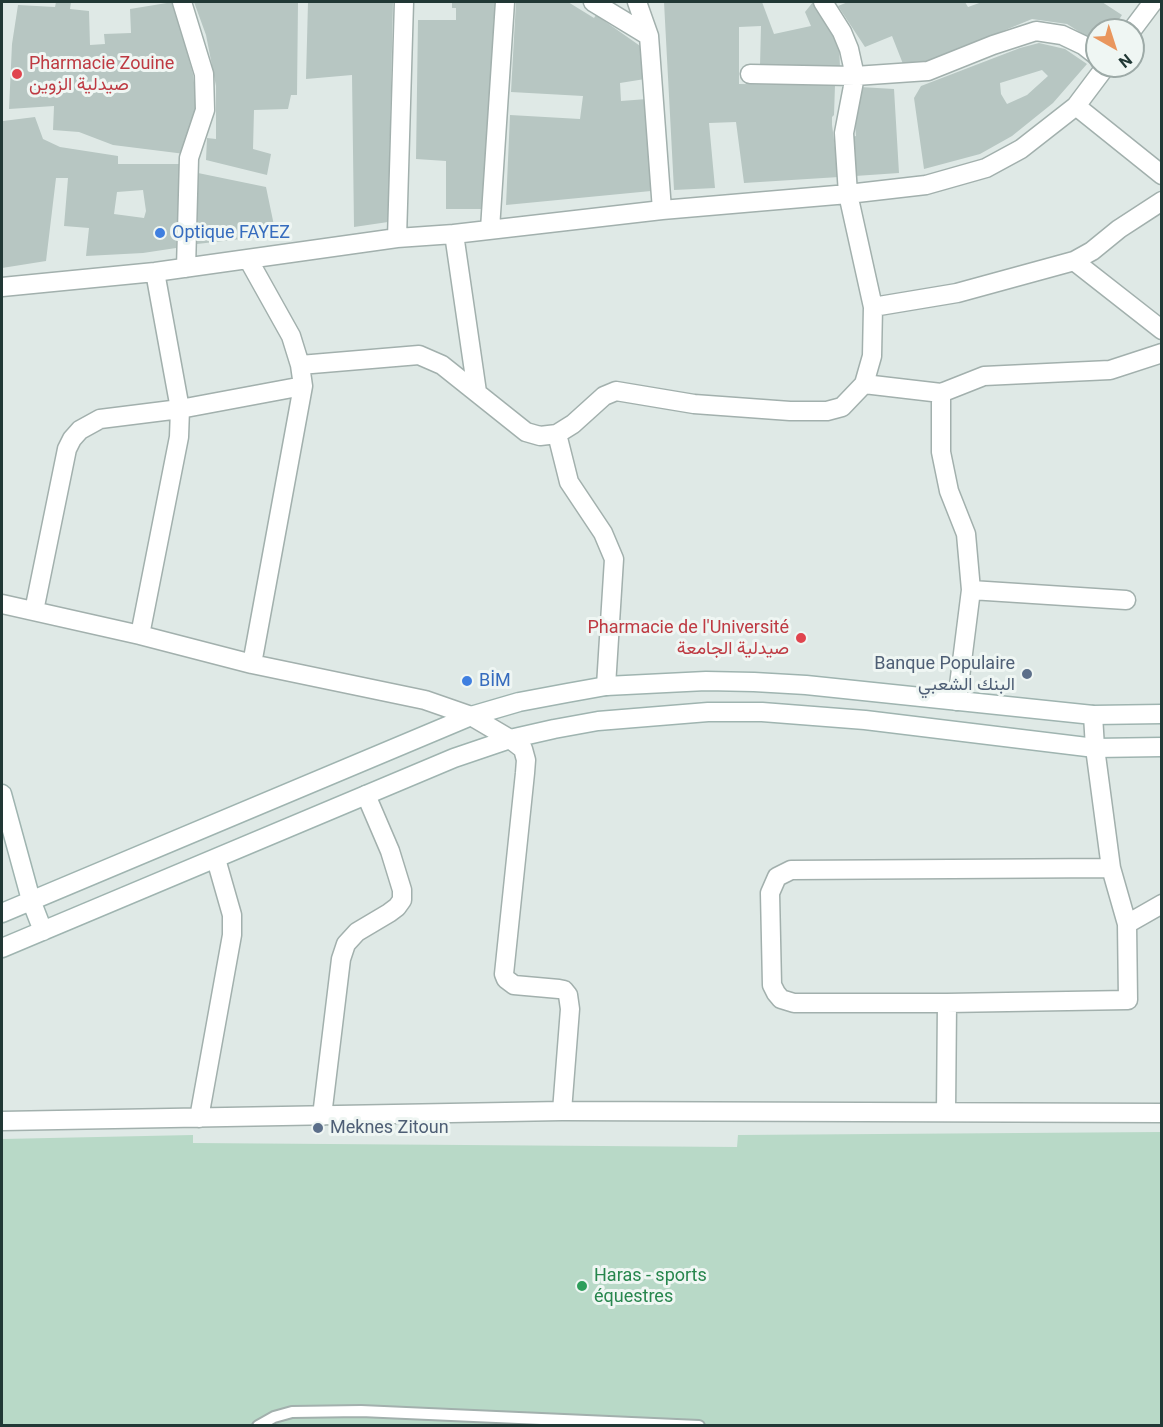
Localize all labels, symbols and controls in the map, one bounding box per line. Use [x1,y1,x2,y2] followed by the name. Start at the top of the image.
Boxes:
[1085,18,1145,78] north arrow
[1115,50,1136,72] text: N
[29,53,174,96] place label: Pharmacie Zouine صيدلية الزوين
[10,67,24,81] marker: Pharmacie Zouine صيدلية الزوين
[172,222,290,244] place label: Optique FAYEZ
[153,226,167,240] marker: Optique FAYEZ
[587,617,789,660] place label: Pharmacie de l'Université صيدلية الجامعة
[794,631,808,645] marker: Pharmacie de l'Université صيدلية الجامعة
[874,653,1015,696] place label: Banque Populaire البنك الشعبي
[1020,667,1034,681] marker: Banque Populaire البنك الشعبي
[479,670,511,692] place label: BİM
[460,674,474,688] marker: BİM
[330,1117,449,1139] place label: Meknes Zitoun
[311,1121,325,1135] marker: Meknes Zitoun
[594,1265,707,1308] place label: Haras - sports équestres
[575,1279,589,1293] marker: Haras - sports équestres

